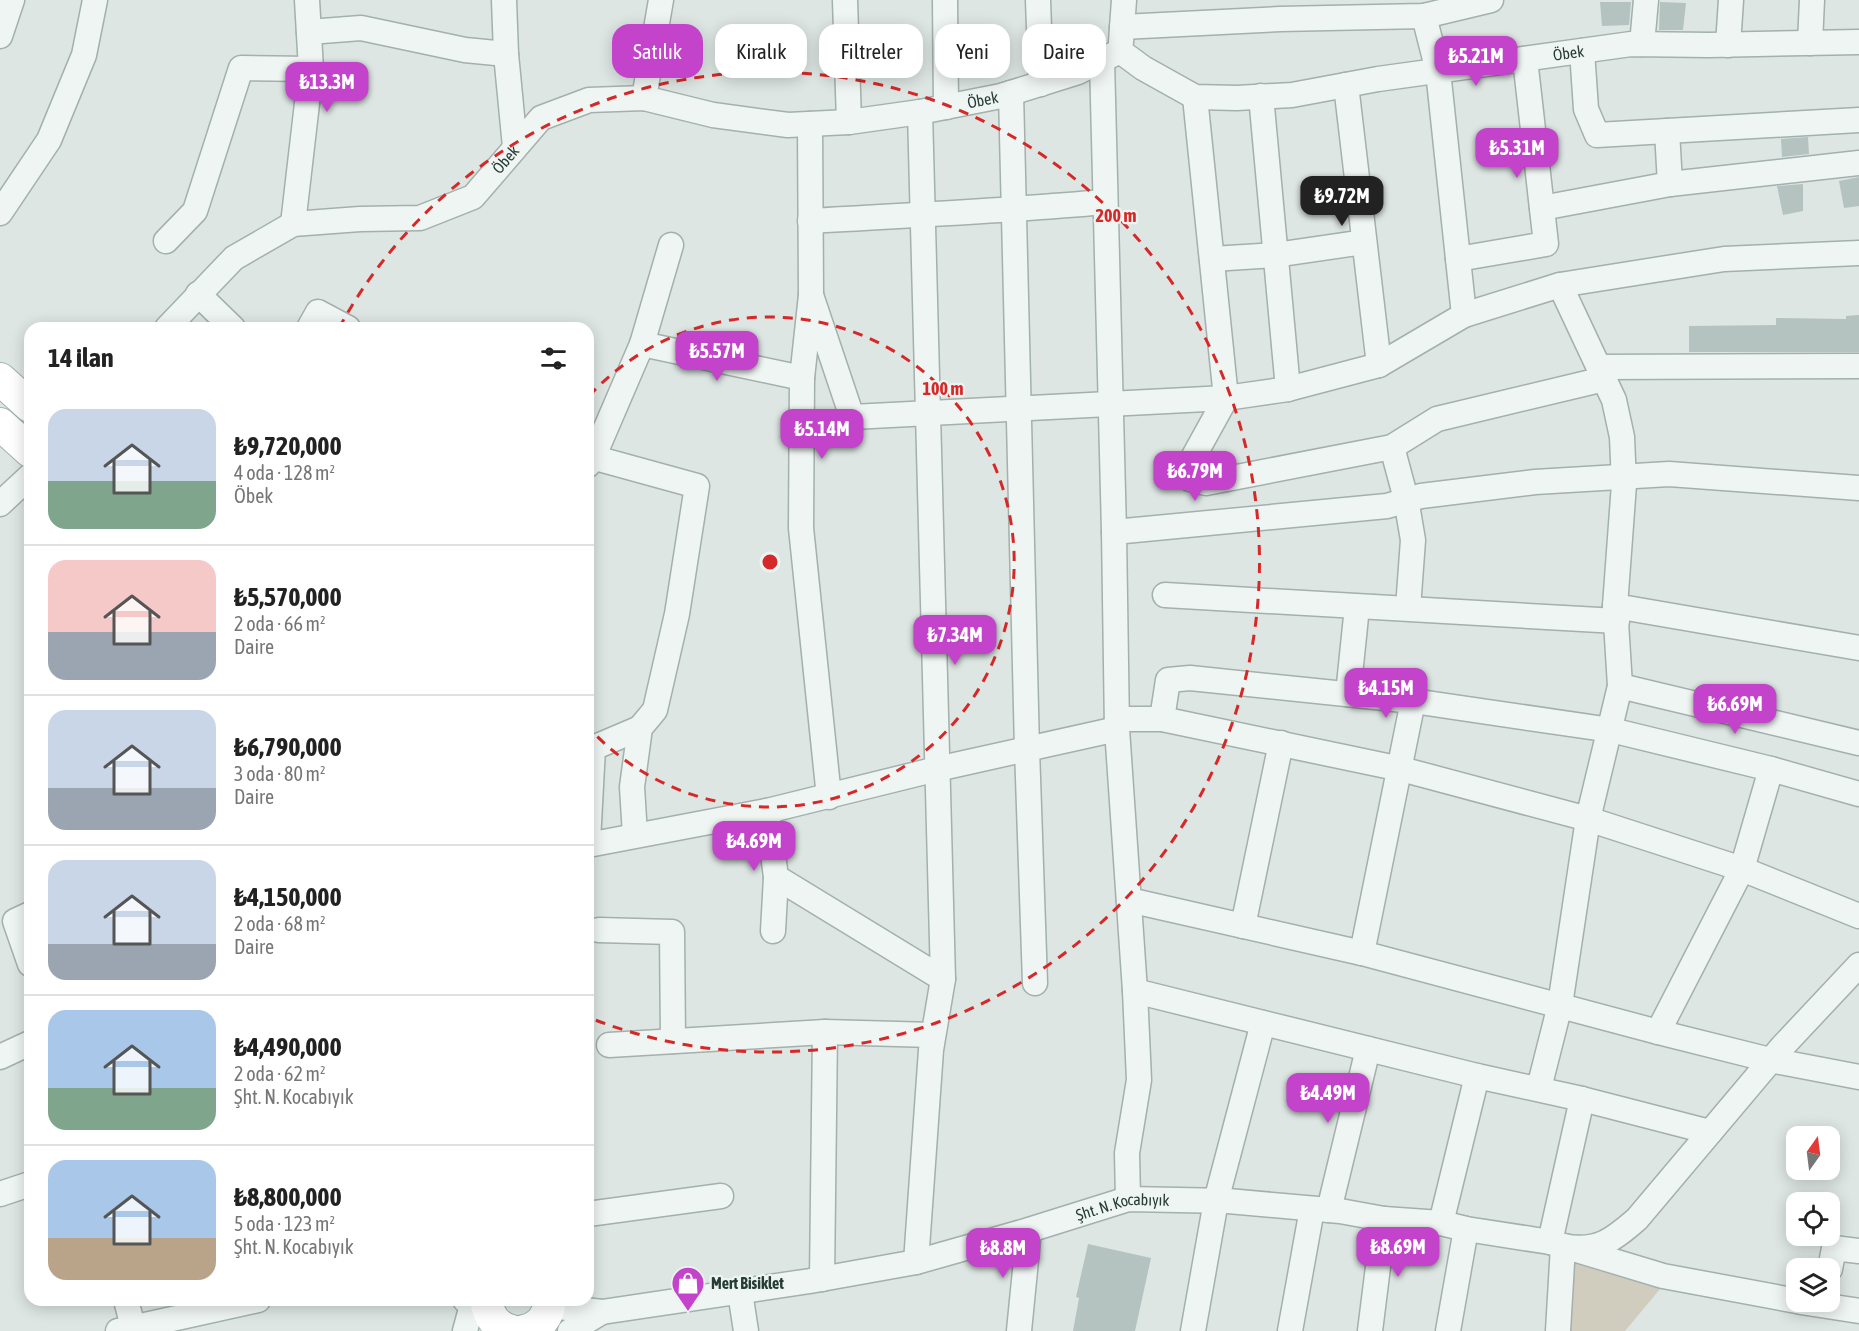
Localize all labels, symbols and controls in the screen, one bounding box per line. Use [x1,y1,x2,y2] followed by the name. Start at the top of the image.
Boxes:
[612,24,703,78] chip: Satılık
[715,24,807,78] chip: Kiralık
[819,24,923,78] chip: Filtreler
[935,24,1010,78] chip: Yeni
[1022,24,1106,78] chip: Daire
[1427,36,1525,87] pin: ₺5.21M
[1552,42,1585,64] street label: Öbek
[1448,44,1504,67] text: ₺5.21M
[278,62,376,113] pin: ₺13.3M
[299,70,355,93] text: ₺13.3M
[965,88,1000,112] street label: Öbek
[1468,128,1566,179] pin: ₺5.31M
[1489,136,1545,159] text: ₺5.31M
[488,142,523,177] street label: Öbek
[1293,176,1391,227] pin: ₺9.72M
[1314,184,1370,207] text: ₺9.72M
[1096,205,1136,226] text: 200 m
[668,331,766,382] pin: ₺5.57M
[689,339,745,362] text: ₺5.57M
[537,342,570,375] icon: filters
[48,343,114,373] text: 14 ilan
[923,378,963,399] text: 100 m
[773,409,871,460] pin: ₺5.14M
[794,417,850,440] text: ₺5.14M
[234,431,342,461] text: ₺9,720,000
[96,433,168,505] icon: home
[1146,451,1244,502] pin: ₺6.79M
[1167,459,1223,482] text: ₺6.79M
[234,461,335,484] text: 4 oda · 128 m²
[234,484,273,507] text: Öbek
[760,552,780,572] centre of rings
[234,582,342,612] text: ₺5,570,000
[96,584,168,656] icon: home
[234,612,326,635] text: 2 oda · 66 m²
[906,615,1004,666] pin: ₺7.34M
[927,623,983,646] text: ₺7.34M
[234,635,274,658] text: Daire
[1337,668,1435,719] pin: ₺4.15M
[1358,676,1414,699] text: ₺4.15M
[1686,684,1784,735] pin: ₺6.69M
[1707,692,1763,715] text: ₺6.69M
[234,732,342,762] text: ₺6,790,000
[96,734,168,806] icon: home
[234,762,326,785] text: 3 oda · 80 m²
[234,785,274,808] text: Daire
[705,821,803,872] pin: ₺4.69M
[726,829,782,852] text: ₺4.69M
[234,882,342,912] text: ₺4,150,000
[96,884,168,956] icon: home
[234,912,326,935] text: 2 oda · 68 m²
[234,935,274,958] text: Daire
[234,1032,342,1062] text: ₺4,490,000
[96,1034,168,1106] icon: home
[234,1062,326,1085] text: 2 oda · 62 m²
[1279,1073,1377,1124] pin: ₺4.49M
[1300,1081,1356,1104] text: ₺4.49M
[234,1085,353,1108] text: Şht. N. Kocabıyık
[1786,1126,1840,1180] north arrow
[1786,1126,1840,1312] map controls
[234,1182,342,1212] text: ₺8,800,000
[96,1184,168,1256] icon: home
[1073,1190,1170,1225] street label: Şht. N. Kocabıyık
[1786,1192,1840,1246] button: locate
[234,1212,335,1235] text: 5 oda · 123 m²
[1349,1227,1447,1278] pin: ₺8.69M
[961,1228,1045,1279] pin: ₺8.8M
[234,1235,353,1258] text: Şht. N. Kocabıyık
[1370,1235,1426,1258] text: ₺8.69M
[980,1236,1026,1259] text: ₺8.8M
[1786,1258,1840,1312] button: layers
[670,1265,706,1312] shop icon: Mert Bisiklet
[711,1274,784,1292] place label: Mert Bisiklet

